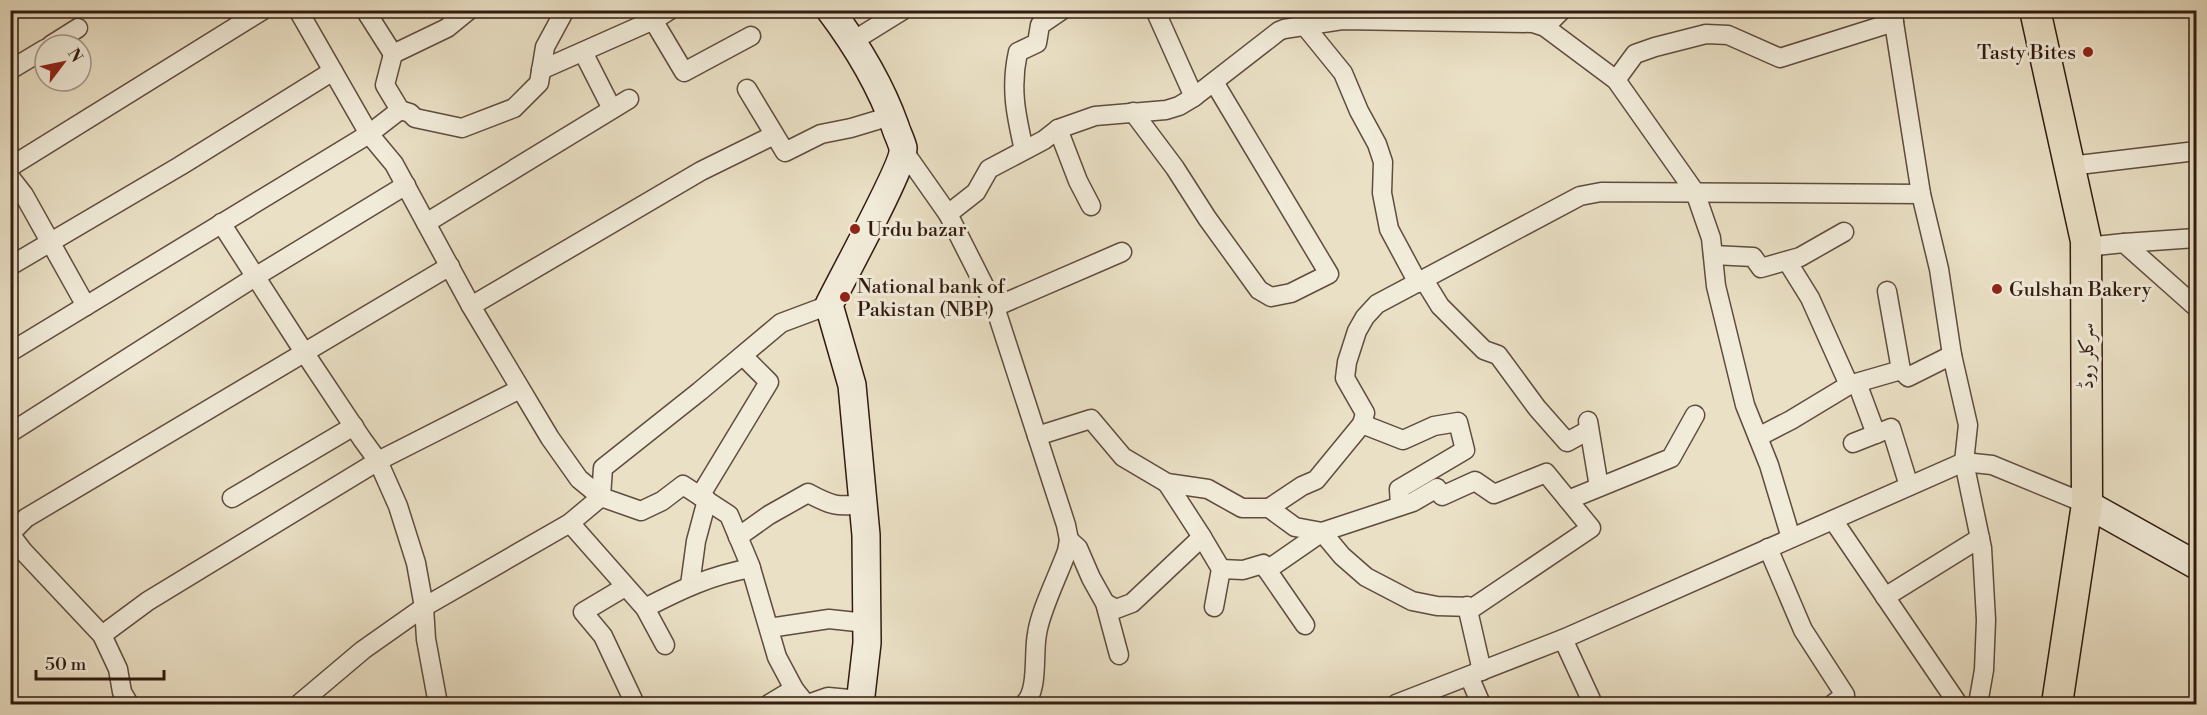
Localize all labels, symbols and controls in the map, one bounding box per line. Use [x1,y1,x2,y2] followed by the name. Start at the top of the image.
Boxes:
[33,33,93,93] north arrow
[1977,41,2076,66] place label: Tasty Bites
[63,45,87,67] text: N
[2081,45,2095,59] marker: Tasty Bites
[867,218,967,243] place label: Urdu bazar
[848,222,862,236] marker: Urdu bazar
[857,275,1006,323] place label: National bank of Pakistan (NBP)
[2009,278,2152,303] place label: Gulshan Bakery
[1990,282,2004,296] marker: Gulshan Bakery
[838,290,852,304] marker: National bank of Pakistan (NBP)
[2075,323,2100,389] street label: سرکلر روڈ
[36,643,164,681] scale bar
[45,653,87,676] text: 50 m

